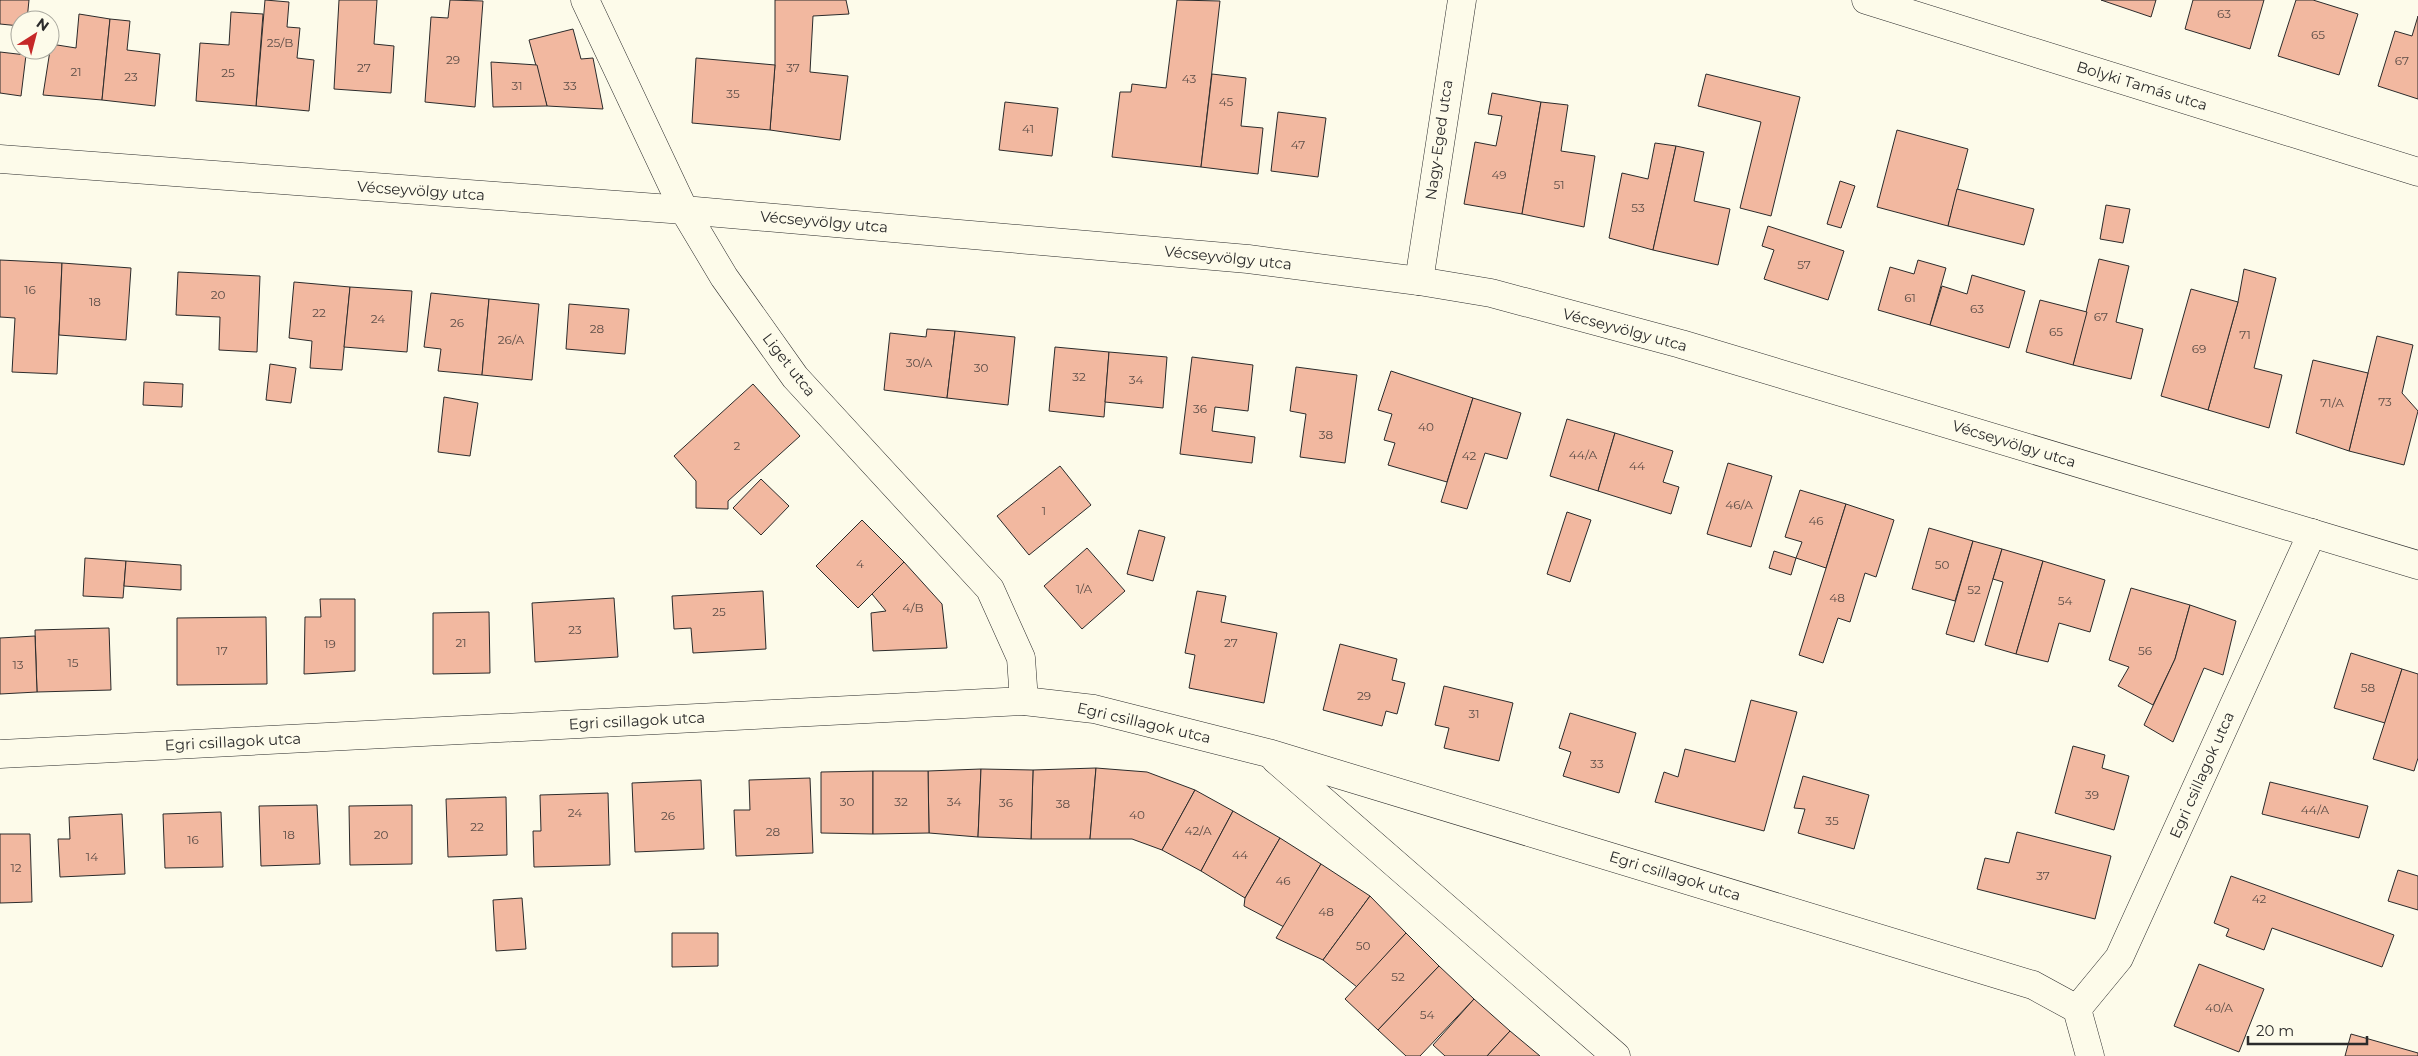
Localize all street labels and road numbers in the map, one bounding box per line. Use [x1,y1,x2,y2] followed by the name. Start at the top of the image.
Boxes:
[2074,57,2210,114] street label: Bolyki Tamás utca
[1421,78,1456,201] street label: Nagy-Eged utca
[356,177,486,204] street label: Vécseyvölgy utca
[759,206,889,237] street label: Vécseyvölgy utca
[1163,241,1293,274] street label: Vécseyvölgy utca
[1561,304,1690,355] street label: Vécseyvölgy utca
[759,329,820,400] street label: Liget utca
[1950,416,2078,471] street label: Vécseyvölgy utca
[1075,698,1213,747] street label: Egri csillagok utca
[568,707,706,734] street label: Egri csillagok utca
[2165,709,2238,841] street label: Egri csillagok utca
[164,728,302,755] street label: Egri csillagok utca
[1607,846,1743,905] street label: Egri csillagok utca

